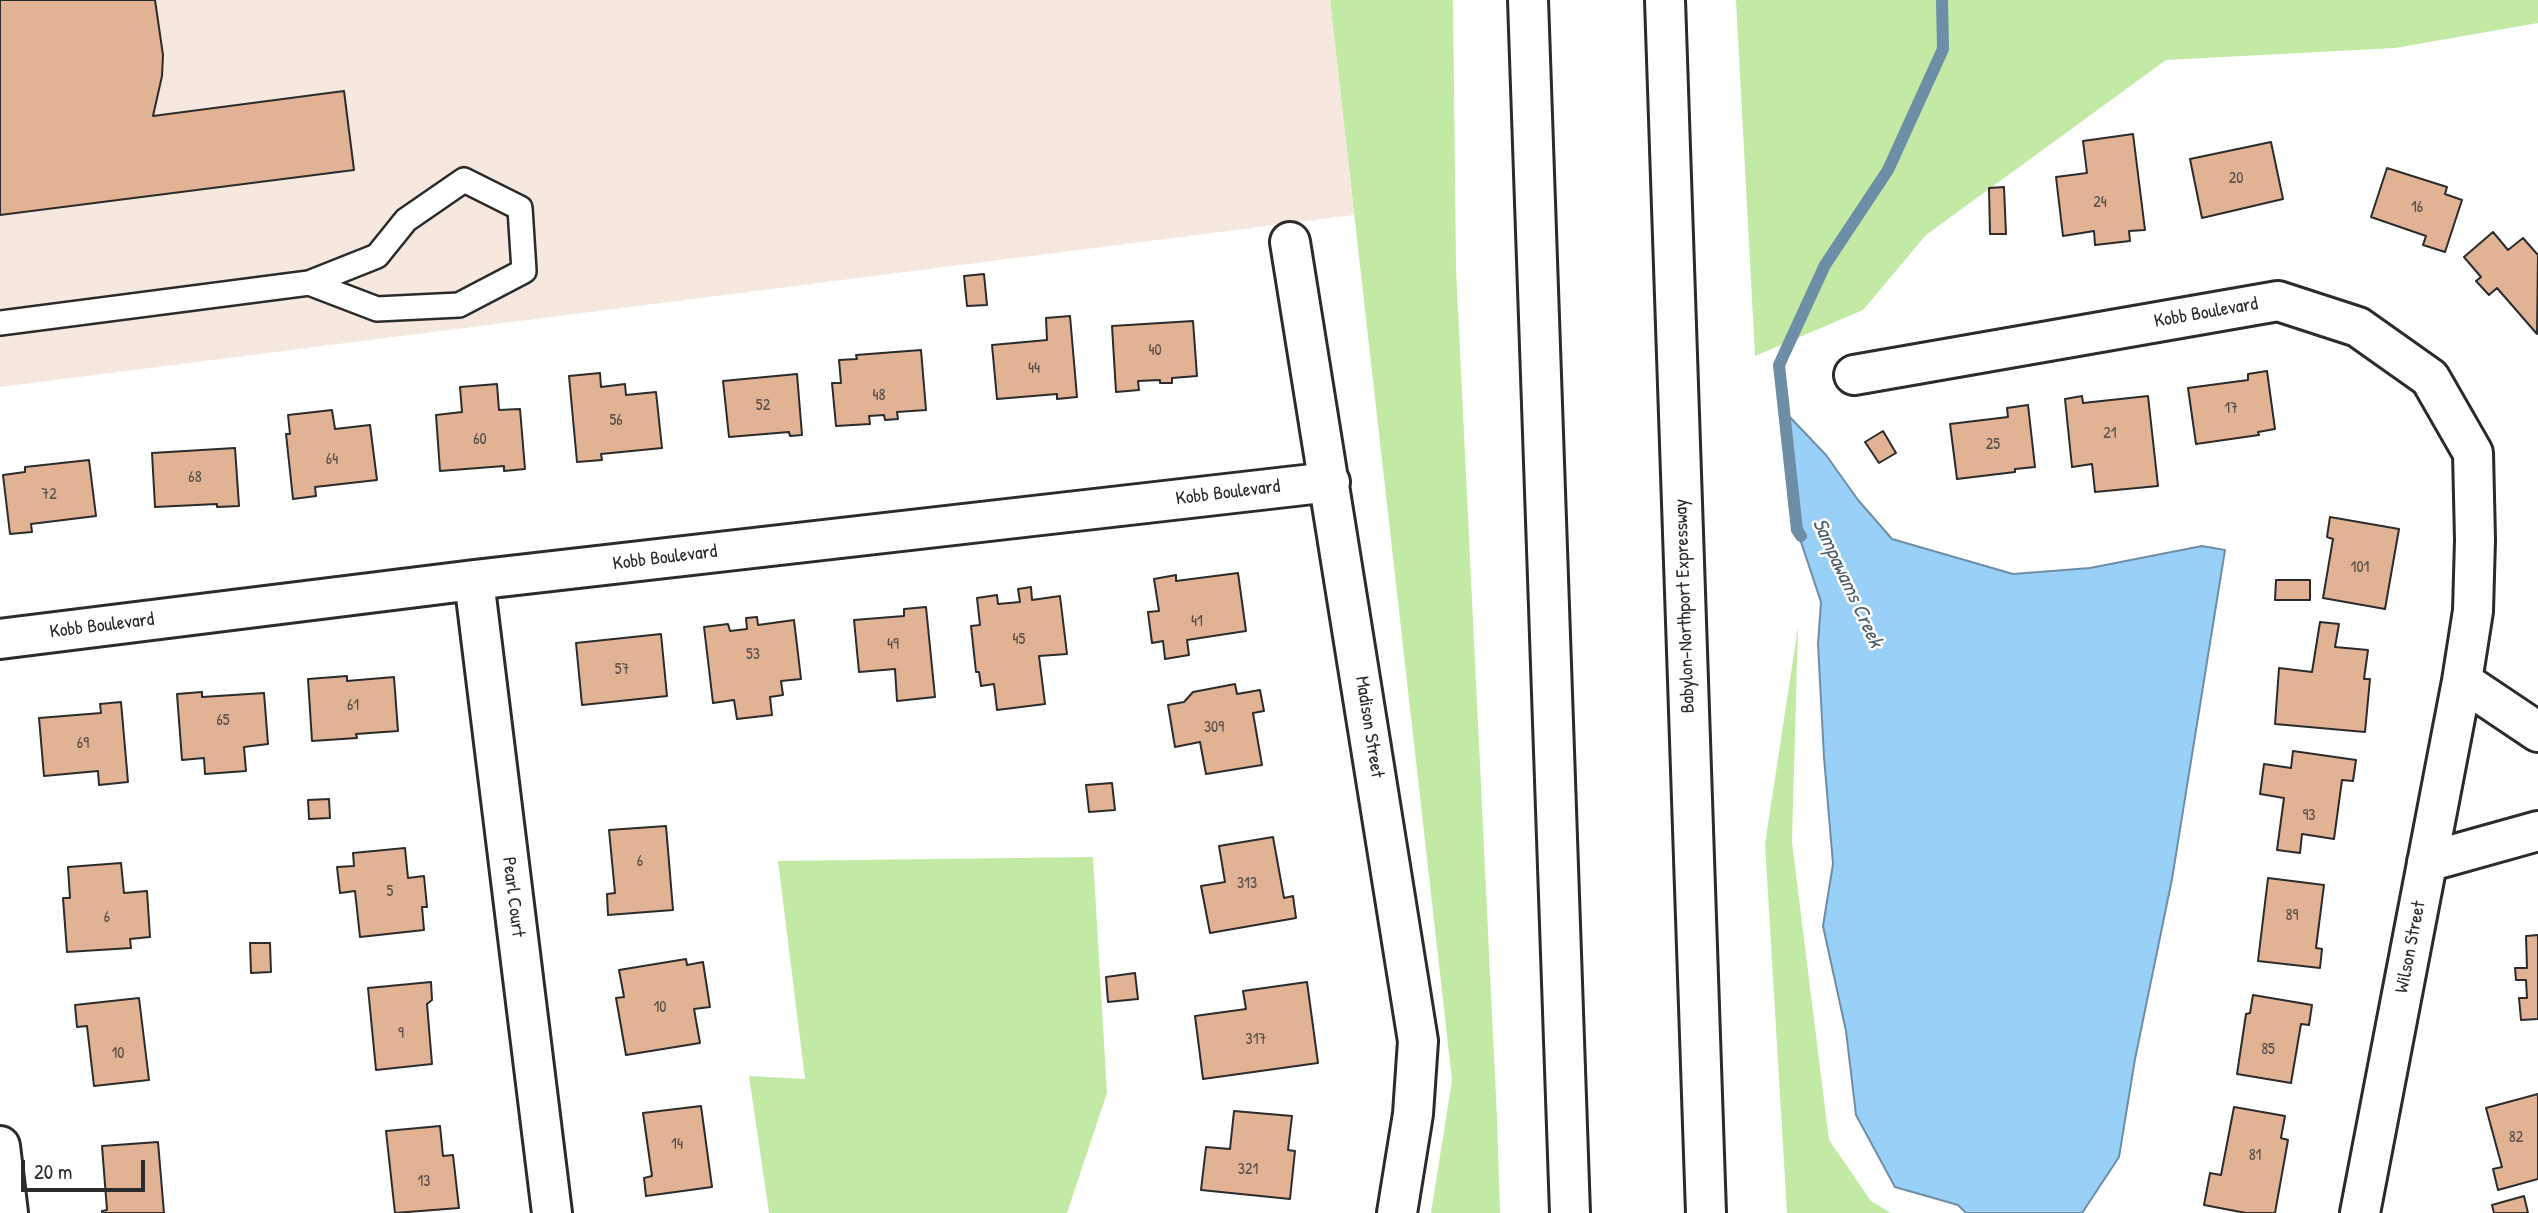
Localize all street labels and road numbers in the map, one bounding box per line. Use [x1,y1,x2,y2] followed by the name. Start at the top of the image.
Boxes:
[2152,293,2260,333] street label: Kobb Boulevard
[1175,475,1281,511] street label: Kobb Boulevard
[1670,498,1700,714] street label: Babylon-Northport Expressway
[612,540,718,576] street label: Kobb Boulevard
[49,608,155,644] street label: Kobb Boulevard
[1350,675,1388,779] street label: Madison Street
[497,856,529,938] street label: Pearl Court
[2391,899,2431,995] street label: Wilson Street

